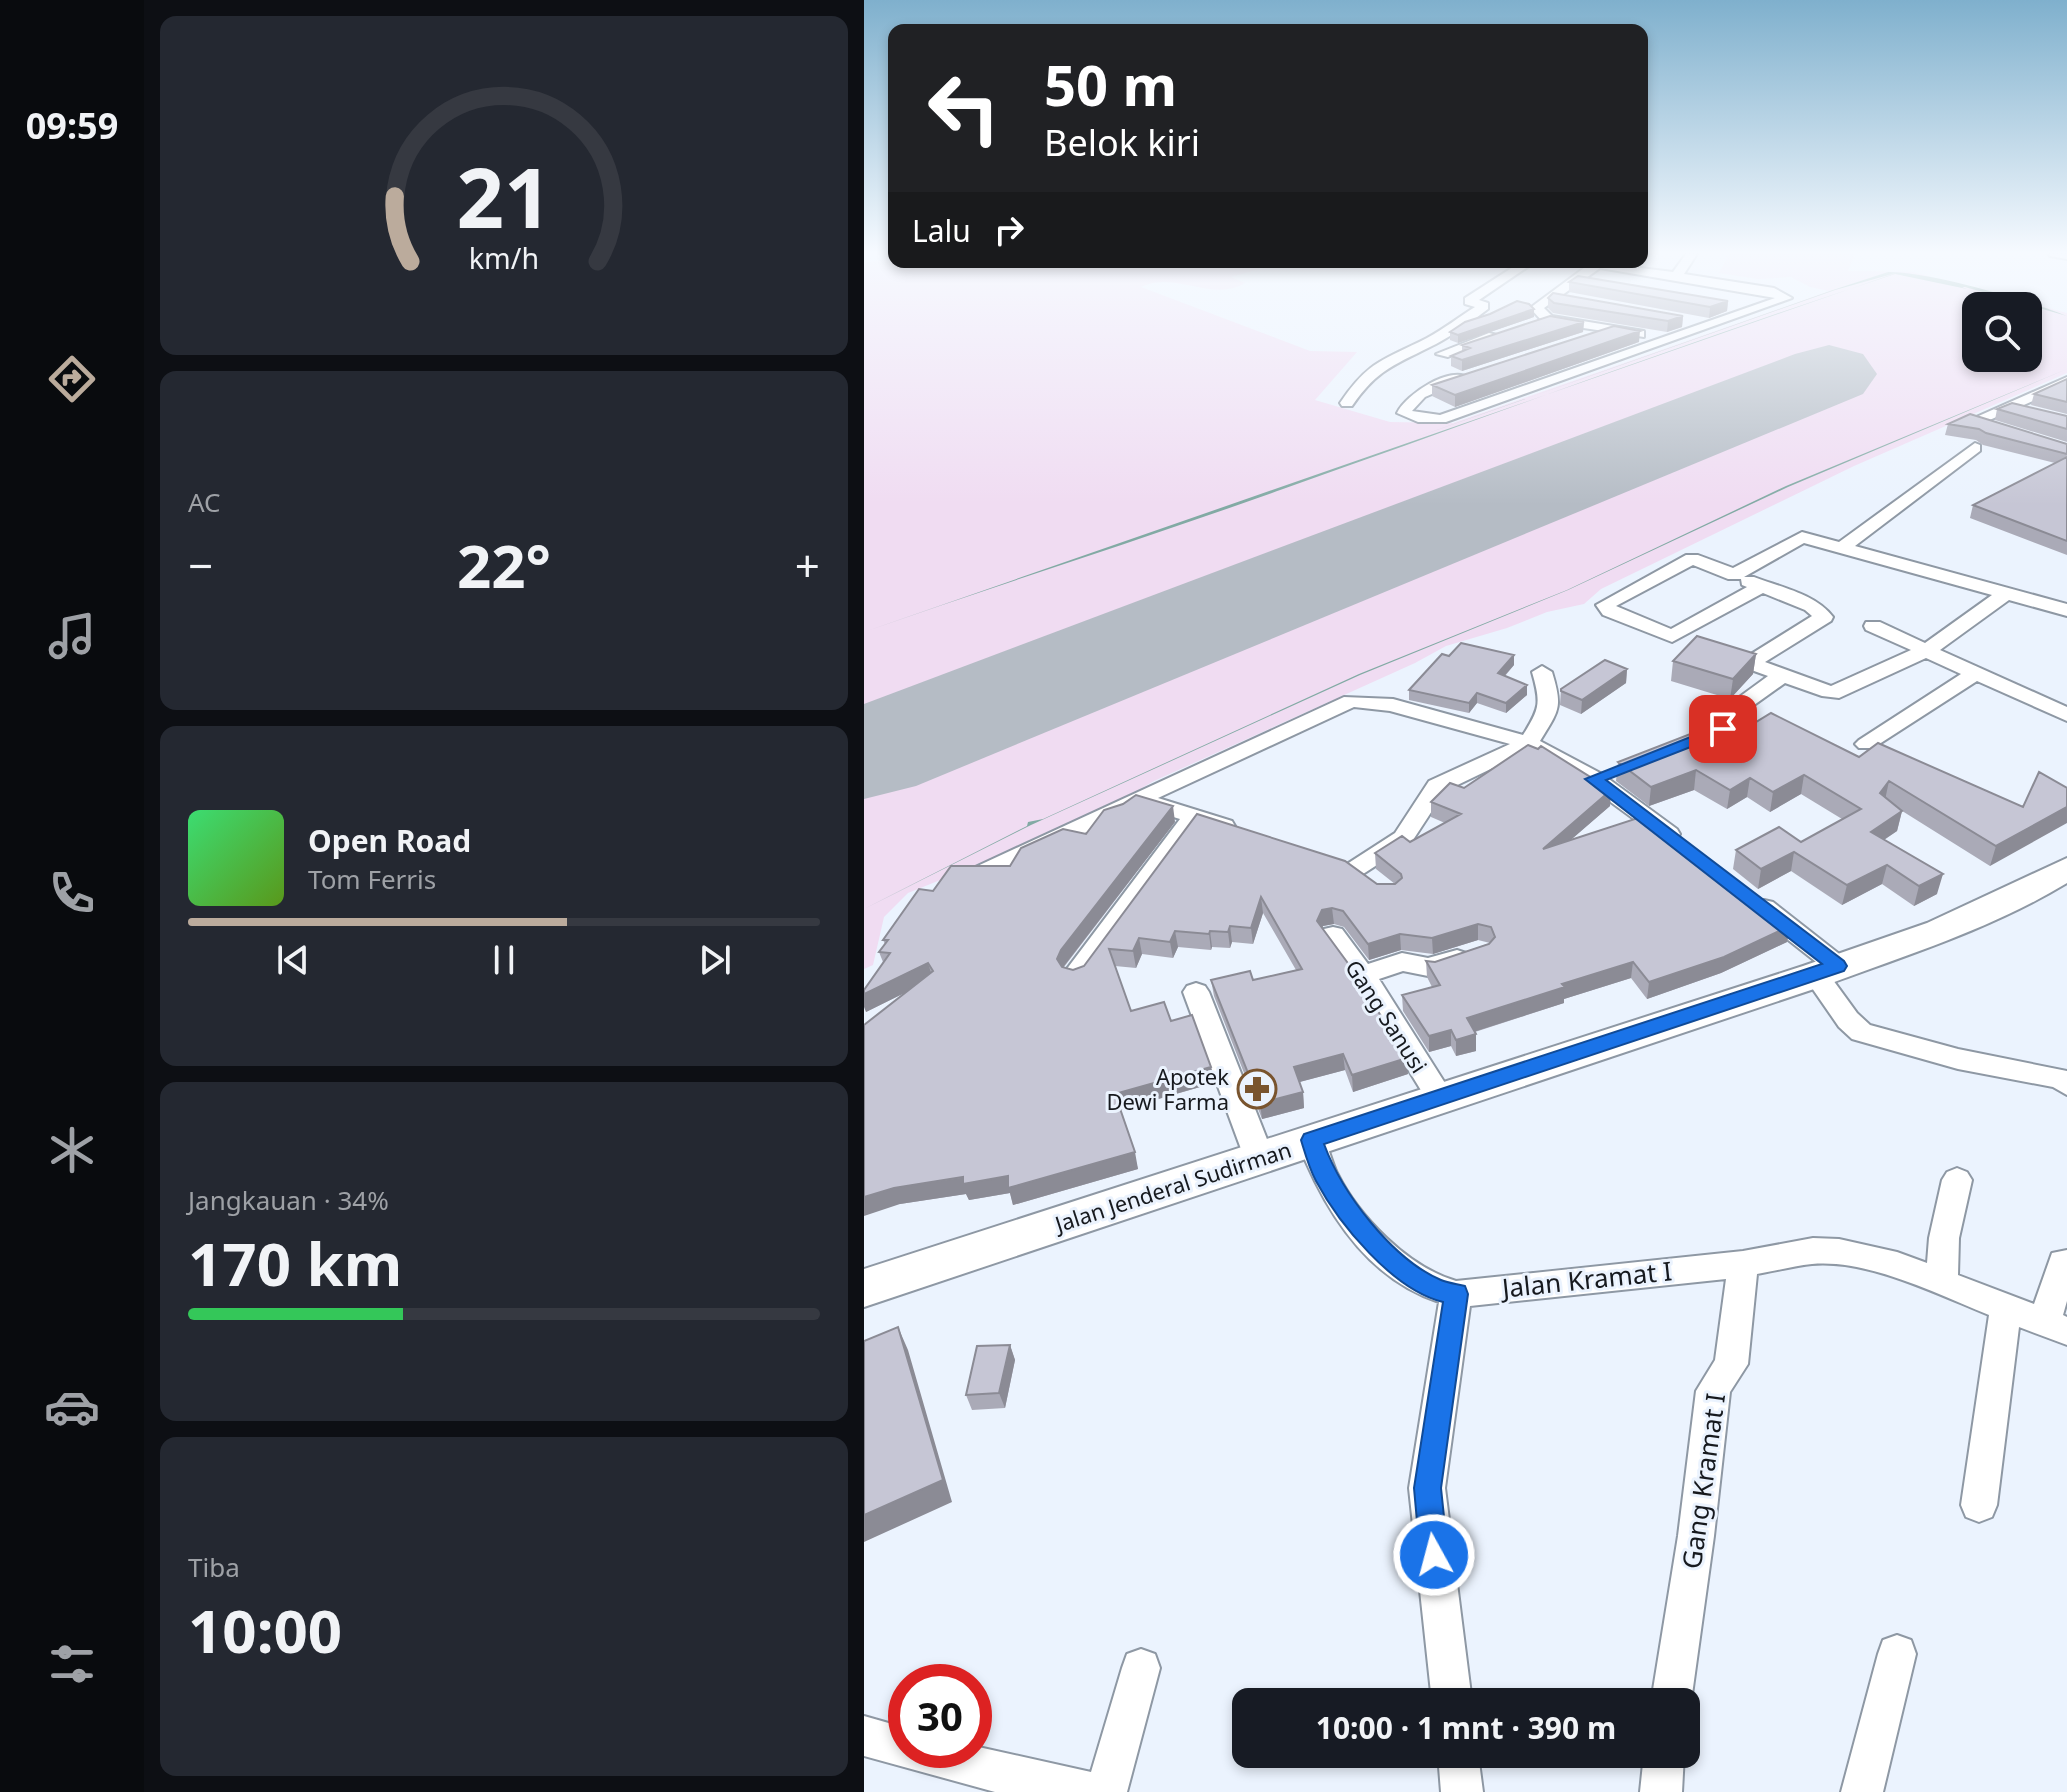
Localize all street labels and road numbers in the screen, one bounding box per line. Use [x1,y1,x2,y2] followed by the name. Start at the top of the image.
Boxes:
[1339,954,1435,1078] street label: Gang Sanusi
[1049,1134,1295,1239] street label: Jalan Jenderal Sudirman
[1497,1252,1674,1306] street label: Jalan Kramat I
[1673,1391,1733,1571] street label: Gang Kramat I

